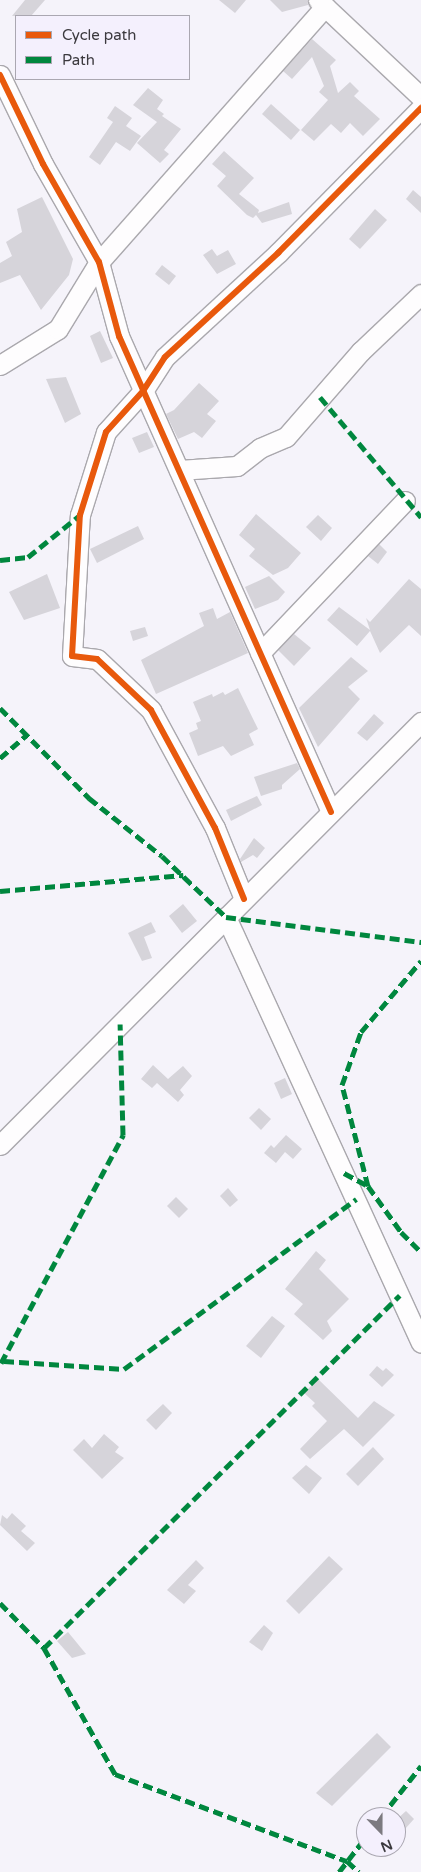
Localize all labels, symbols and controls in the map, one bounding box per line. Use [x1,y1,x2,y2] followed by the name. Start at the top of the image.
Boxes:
[15,15,190,80] legend
[62,26,136,44] text: Cycle path
[62,51,95,69] text: Path
[356,1807,406,1857] north arrow
[378,1835,395,1855] text: N

